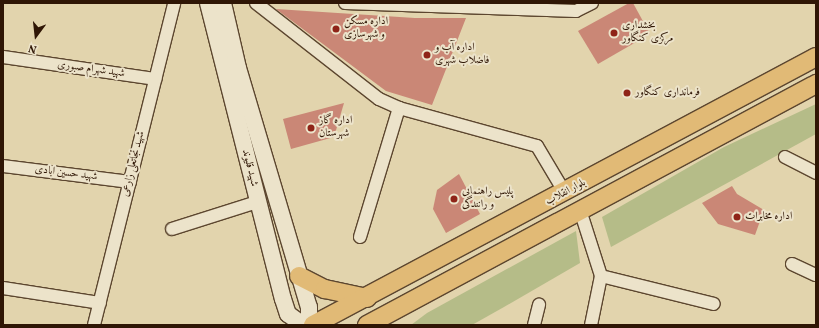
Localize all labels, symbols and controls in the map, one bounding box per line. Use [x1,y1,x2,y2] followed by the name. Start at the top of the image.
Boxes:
[16,16,56,56] north arrow
[344,16,388,42] place label: اداره مسکن و شهرسازی
[622,20,673,46] place label: بخشداری مرکزی کنگاور
[331,24,341,34] marker: اداره مسکن و شهرسازی
[609,28,619,38] marker: بخشداری مرکزی کنگاور
[27,40,39,56] text: N
[435,42,489,68] place label: اداره آب و فاضلاب شهری
[422,50,432,60] marker: اداره آب و فاضلاب شهری
[56,59,126,81] street label: شهید شهرام صبوری
[635,86,700,100] place label: فرمانداری کنگاور
[622,88,632,98] marker: فرمانداری کنگاور
[319,115,352,141] place label: اداره گاز شهرستان
[306,123,316,133] marker: اداره گاز شهرستان
[119,130,149,198] street label: شهید نجاتعلی زارعی
[238,148,260,188] street label: شهید قلیوند
[34,164,98,184] street label: شهید حسین ابادی
[544,177,588,209] street label: بلوار انقلاب
[462,186,513,212] place label: پلیس راهنمایی و رانندگی
[449,194,459,204] marker: پلیس راهنمایی و رانندگی
[745,210,792,224] place label: اداره مخابرات
[732,212,742,222] marker: اداره مخابرات

